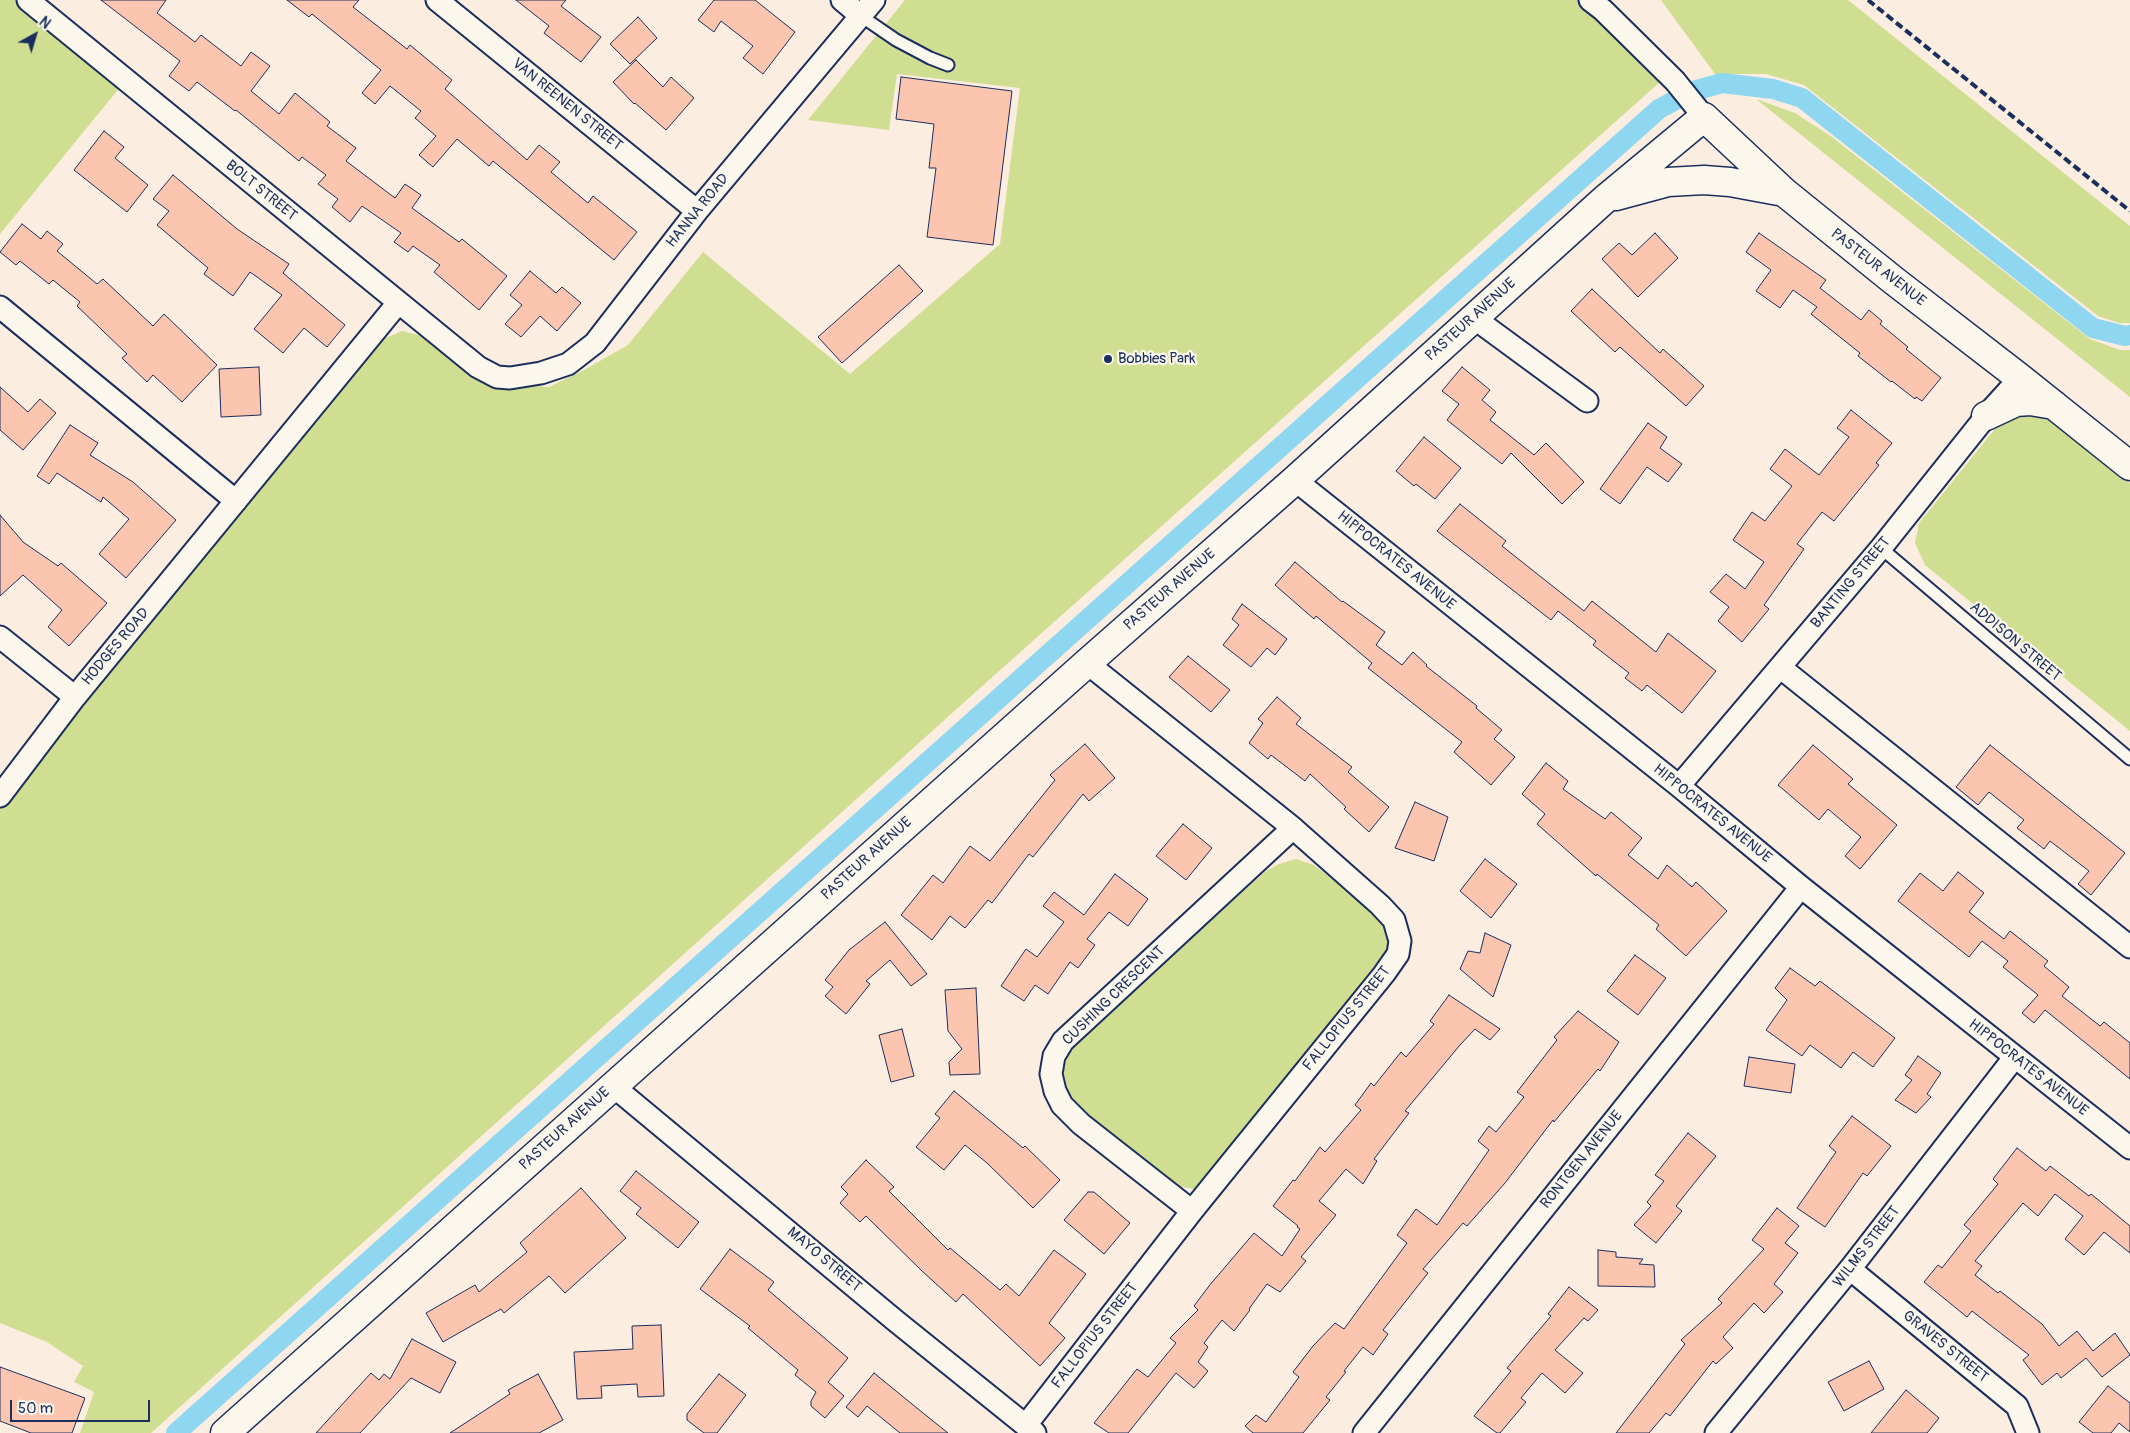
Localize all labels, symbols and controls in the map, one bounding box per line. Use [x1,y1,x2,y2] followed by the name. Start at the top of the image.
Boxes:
[10,10,60,60] north arrow
[36,13,54,33] text: N
[508,55,626,155] street label: VAN REENEN STREET
[222,157,300,225] street label: BOLT STREET
[663,170,733,252] street label: HANNA ROAD
[1827,225,1929,311] street label: PASTEUR AVENUE
[1422,275,1520,365] street label: PASTEUR AVENUE
[1118,350,1196,368] place label: Bobbies Park
[1102,353,1114,365] marker: Bobbies Park
[1333,508,1459,614] street label: HIPPOCRATES AVENUE
[1807,534,1895,632] street label: BANTING STREET
[1120,545,1220,635] street label: PASTEUR AVENUE
[1966,598,2064,686] street label: ADDISON STREET
[78,605,154,689] street label: HODGES ROAD
[1649,761,1775,867] street label: HIPPOCRATES AVENUE
[818,814,916,904] street label: PASTEUR AVENUE
[1059,943,1169,1049] street label: CUSHING CRESCENT
[1299,963,1395,1075] street label: FALLOPIUS STREET
[1964,1016,2092,1120] street label: HIPPOCRATES AVENUE
[516,1084,614,1174] street label: PASTEUR AVENUE
[1537,1107,1627,1213] street label: RONTGEN AVENUE
[1830,1203,1904,1291] street label: WILMS STREET
[783,1224,865,1296] street label: MAYO STREET
[1048,1280,1142,1392] street label: FALLOPIUS STREET
[1899,1307,1991,1387] street label: GRAVES STREET
[12,1390,152,1422] scale bar
[18,1399,53,1418] text: 50 m

